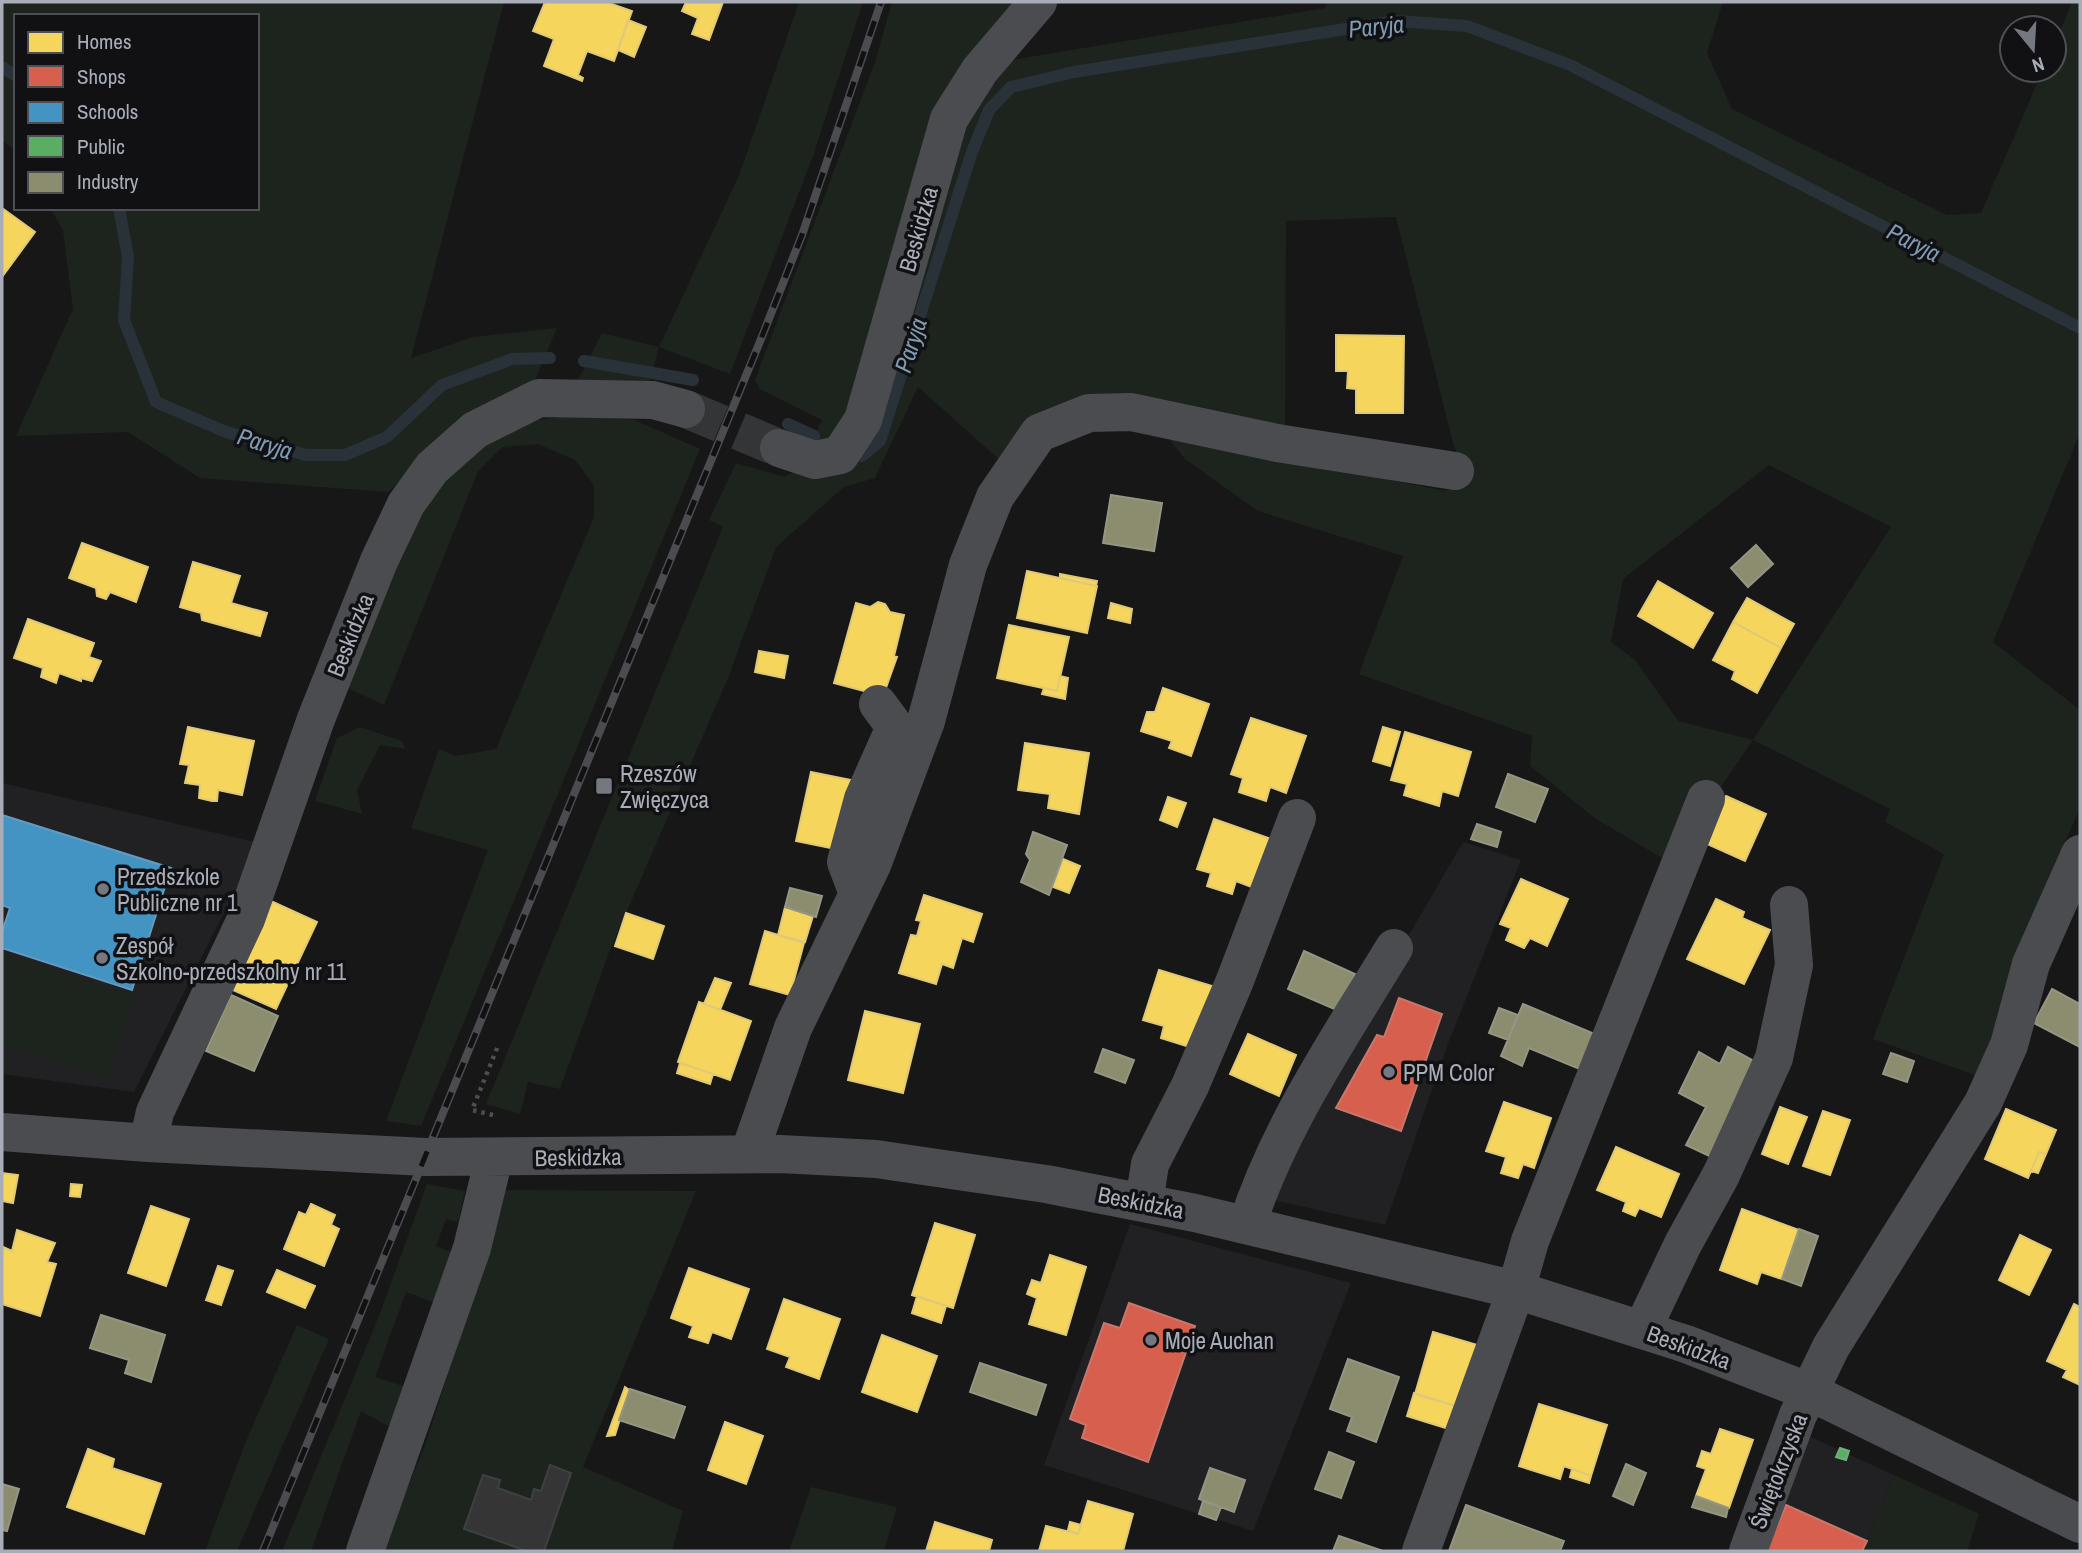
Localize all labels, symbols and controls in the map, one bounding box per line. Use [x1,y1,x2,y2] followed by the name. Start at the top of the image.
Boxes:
[1347,7,1405,45] water label: Paryja
[14,14,259,210] legend
[1998,14,2068,84] north arrow
[77,27,132,56] text: Homes
[2029,51,2048,79] text: N
[77,62,126,91] text: Shops
[77,97,138,126] text: Schools
[77,132,125,161] text: Public
[77,167,139,196] text: Industry
[891,182,945,275] street label: Beskidzka
[1882,215,1946,269] water label: Paryja
[886,313,934,376] water label: Paryja
[234,420,296,466] water label: Paryja
[319,588,381,681] street label: Beskidzka
[620,758,710,815] place label: Rzeszów Zwięczyca
[594,776,614,796] marker: Rzeszów Zwięczyca
[117,861,238,918] place label: Przedszkole Publiczne nr 1
[95,881,111,897] marker: Przedszkole Publiczne nr 1
[116,930,347,987] place label: Zespół Szkolno-przedszkolny nr 11
[94,950,110,966] marker: Zespół Szkolno-przedszkolny nr 11
[1403,1057,1495,1088] place label: PPM Color
[1381,1064,1397,1080] marker: PPM Color
[534,1141,622,1173] street label: Beskidzka
[1095,1178,1187,1226] street label: Beskidzka
[1643,1318,1736,1377] street label: Beskidzka
[1165,1325,1274,1356] place label: Moje Auchan
[1143,1332,1159,1348] marker: Moje Auchan
[1742,1408,1814,1533] street label: Świętokrzyska

